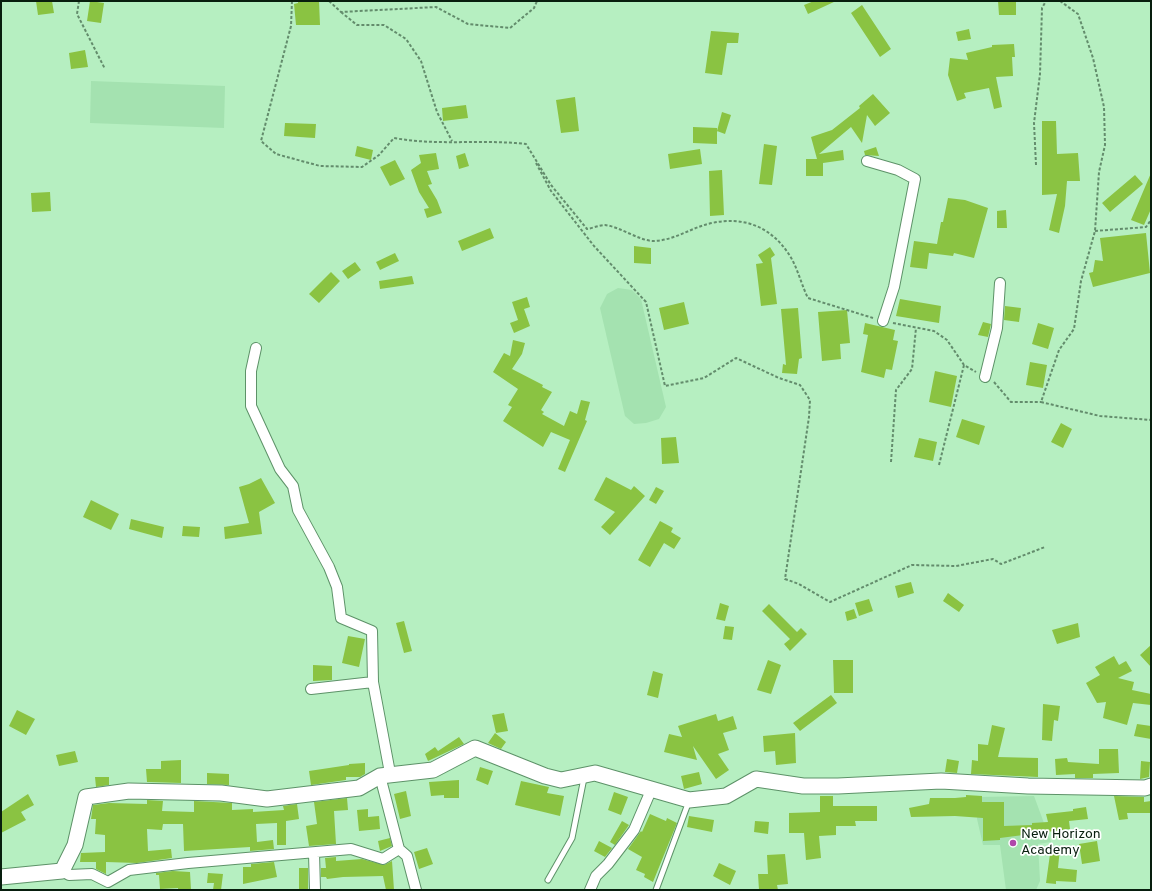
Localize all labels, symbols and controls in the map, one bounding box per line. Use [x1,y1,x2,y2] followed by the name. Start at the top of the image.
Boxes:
[1021,827,1101,860] place label: New Horizon Academy
[1008,838,1018,848] marker: New Horizon Academy

